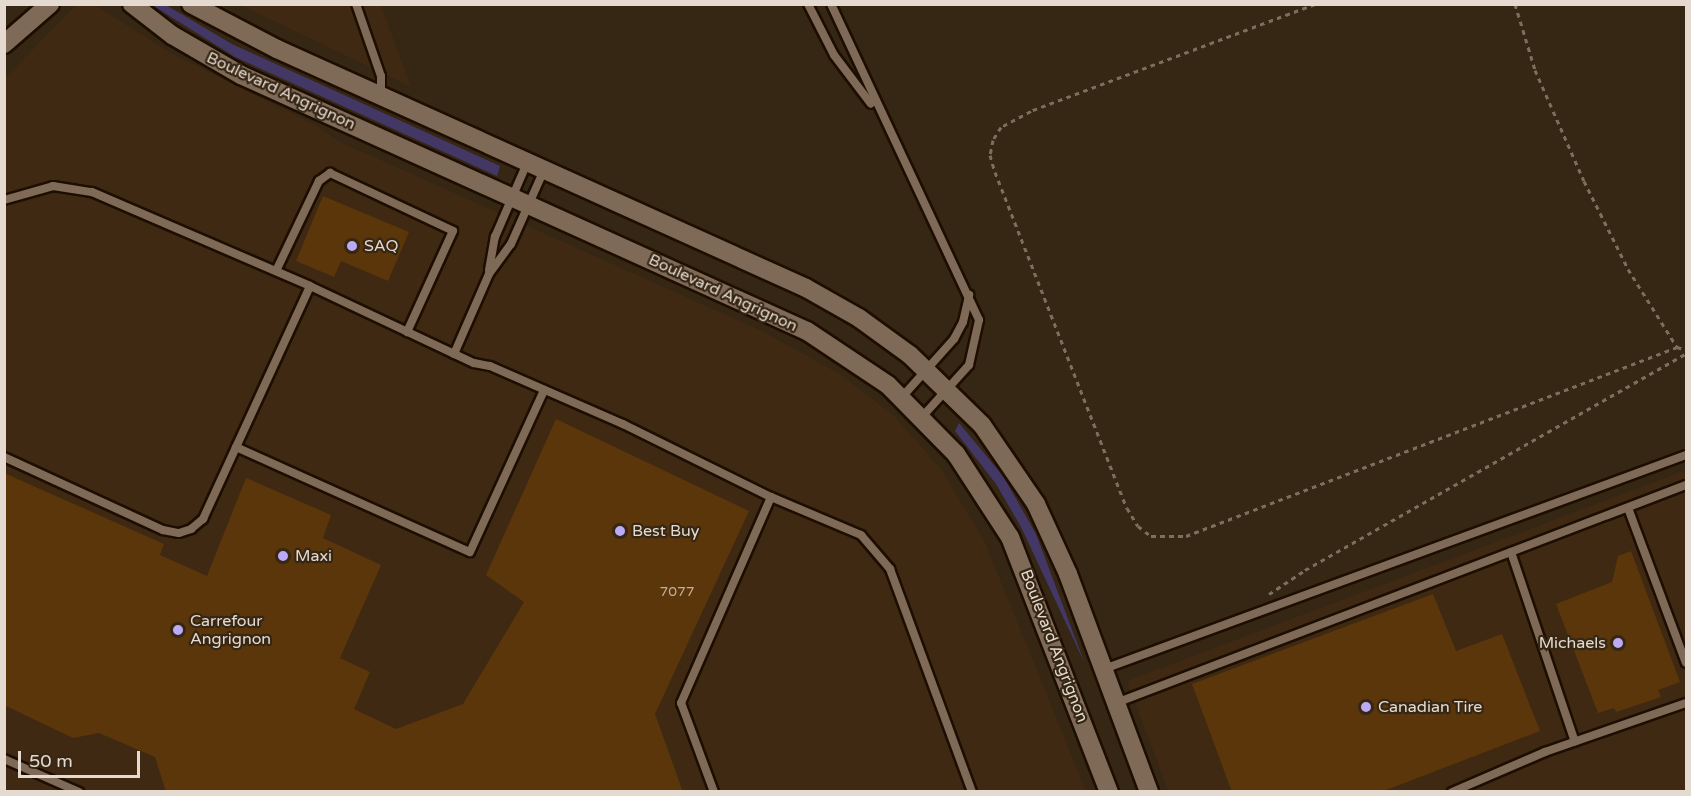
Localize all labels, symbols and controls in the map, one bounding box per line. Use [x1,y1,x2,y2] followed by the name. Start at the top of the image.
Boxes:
[204,48,358,134] street label: Boulevard Angrignon
[364,236,399,256] place label: SAQ
[345,239,359,253] marker: SAQ
[646,250,800,336] street label: Boulevard Angrignon
[632,521,699,541] place label: Best Buy
[613,524,627,538] marker: Best Buy
[295,546,332,566] place label: Maxi
[276,549,290,563] marker: Maxi
[1016,567,1092,725] street label: Boulevard Angrignon
[659,584,695,600] house number: 7077
[190,611,271,649] place label: Carrefour Angrignon
[171,623,185,637] marker: Carrefour Angrignon
[1539,633,1606,653] place label: Michaels
[1611,636,1625,650] marker: Michaels
[1378,697,1482,717] place label: Canadian Tire
[1359,700,1373,714] marker: Canadian Tire
[21,739,142,777] scale bar
[29,750,73,772] text: 50 m

